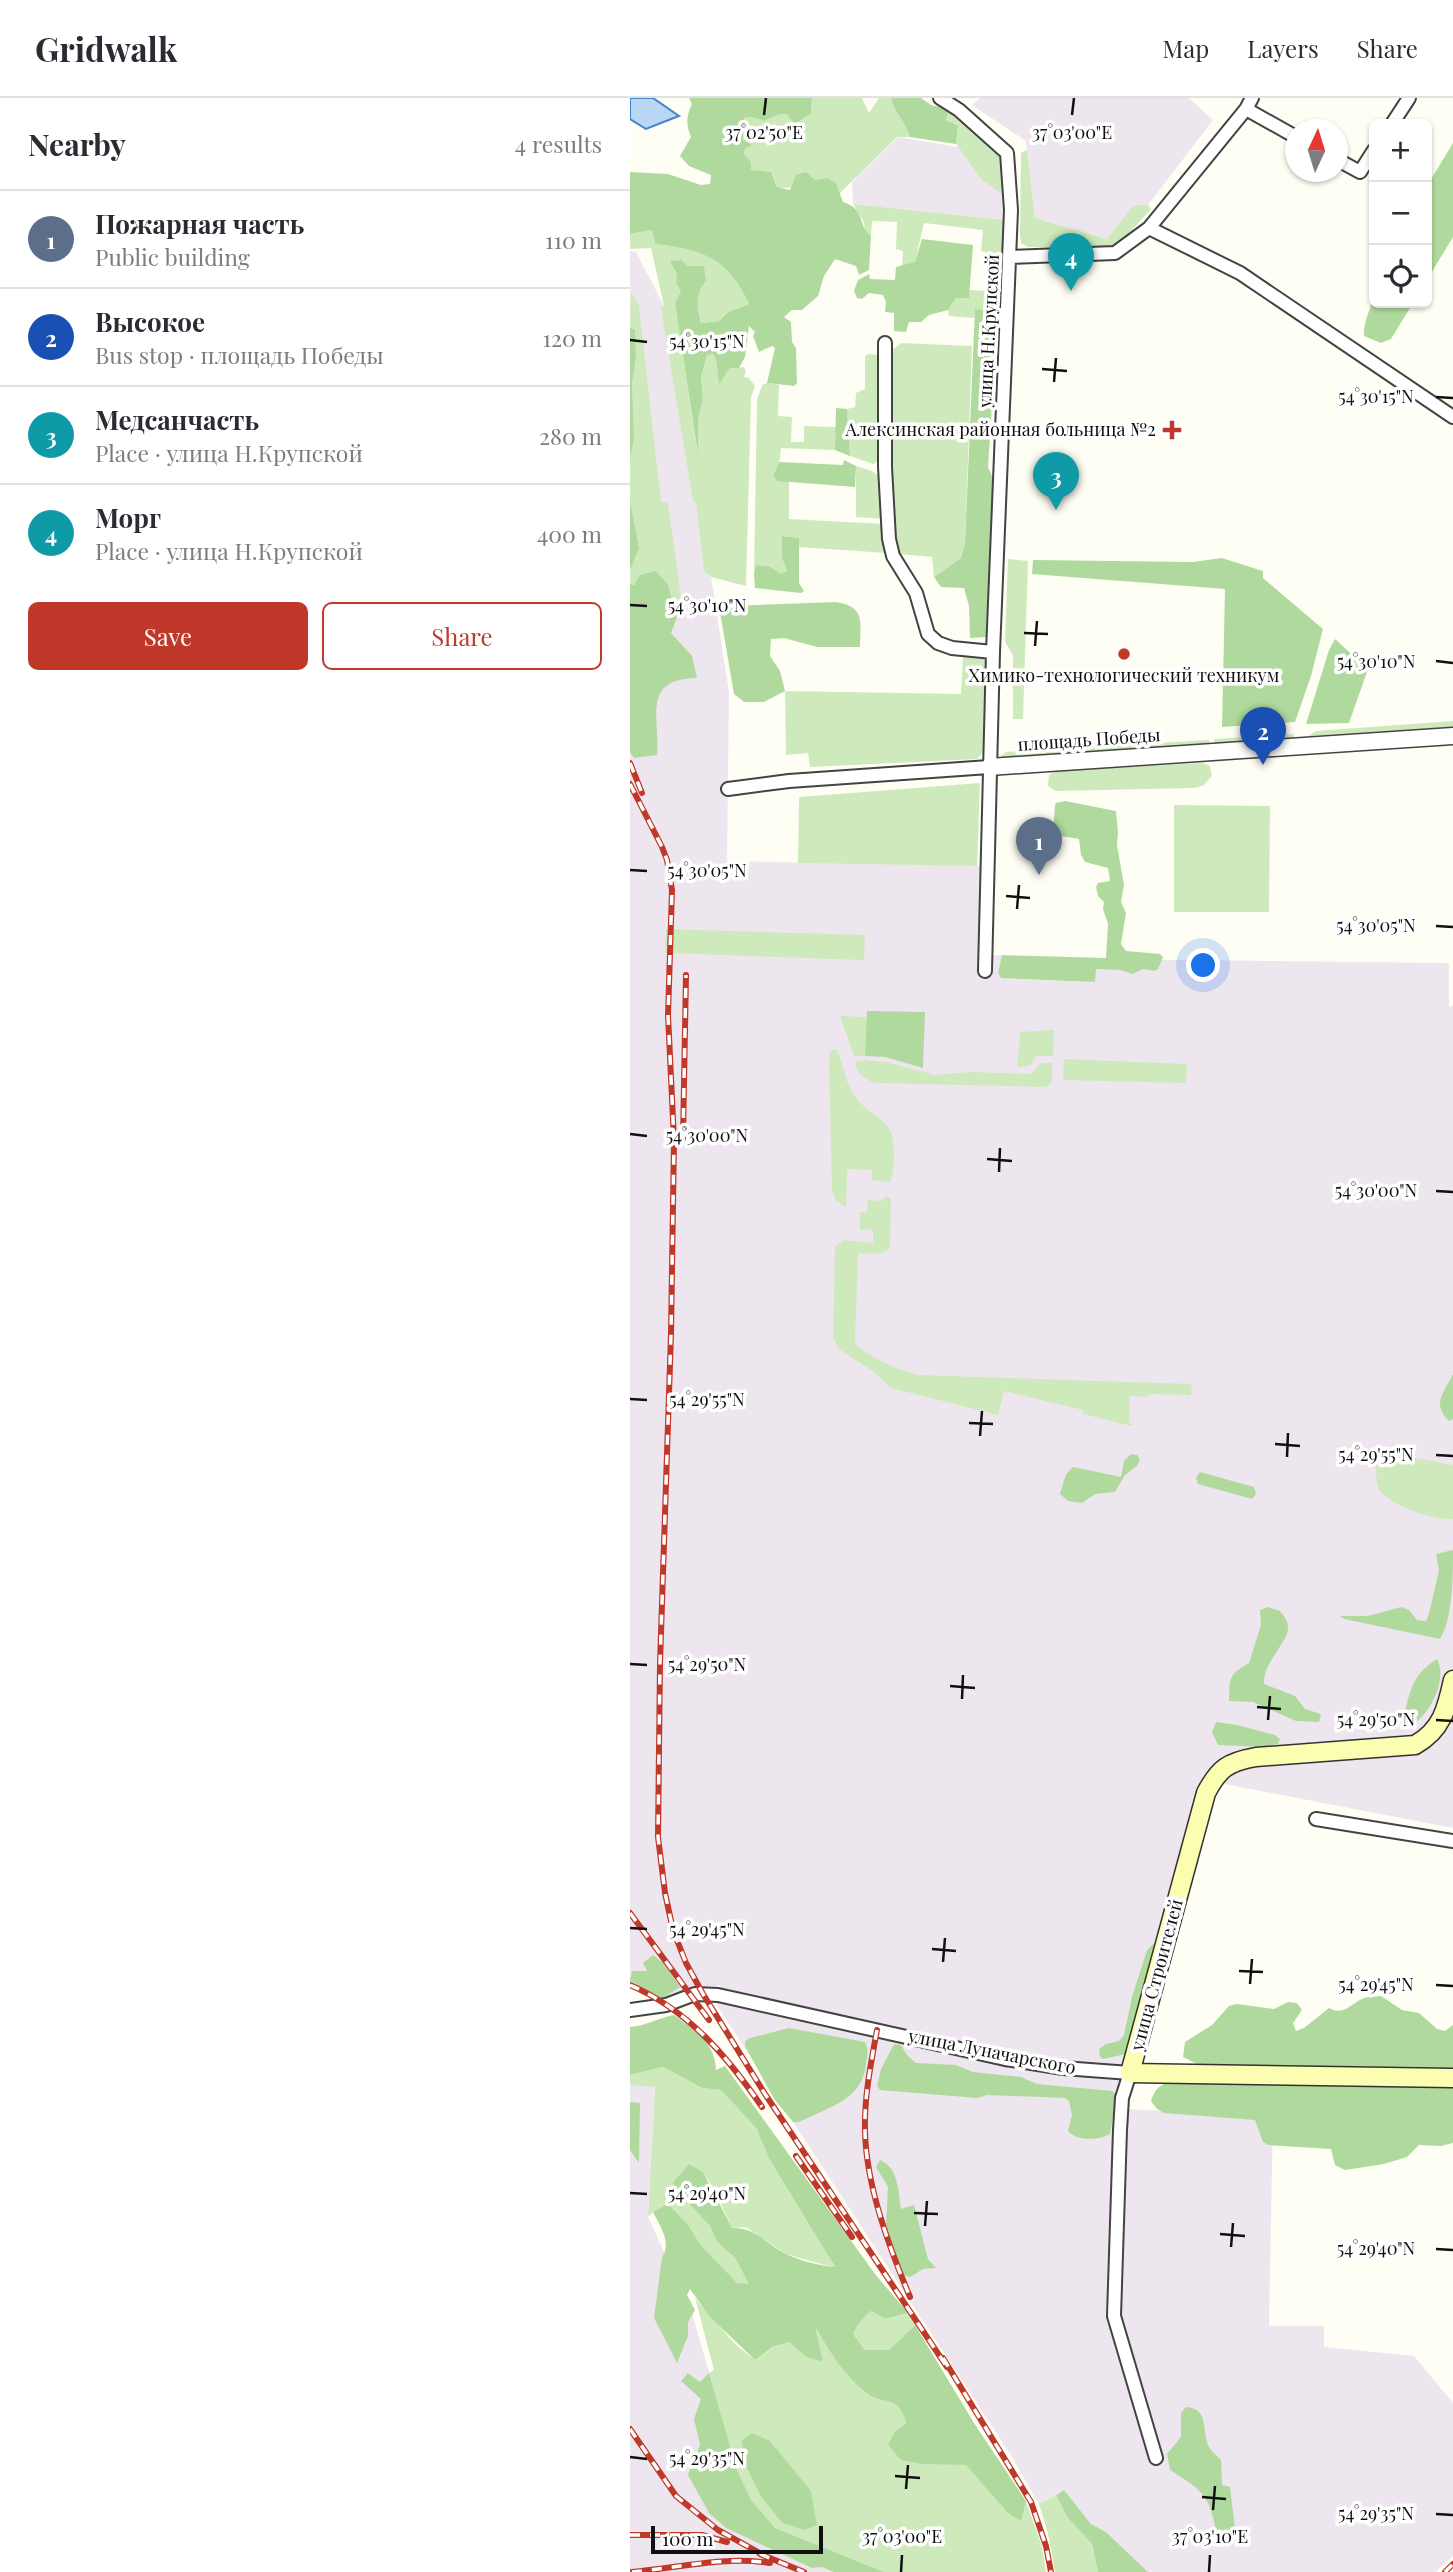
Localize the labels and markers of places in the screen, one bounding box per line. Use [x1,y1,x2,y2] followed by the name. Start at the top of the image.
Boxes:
[1048,233,1094,291] pin: 4
[845,417,1156,441] place label: Алексинская районная больница №2
[1162,420,1182,440] marker: Алексинская районная больница №2
[1033,452,1079,510] pin: 3
[1116,646,1132,662] marker: Химико-технологический техникум
[969,663,1280,687] place label: Химико-технологический техникум
[1240,707,1286,765] pin: 2
[1016,817,1062,875] pin: 1

